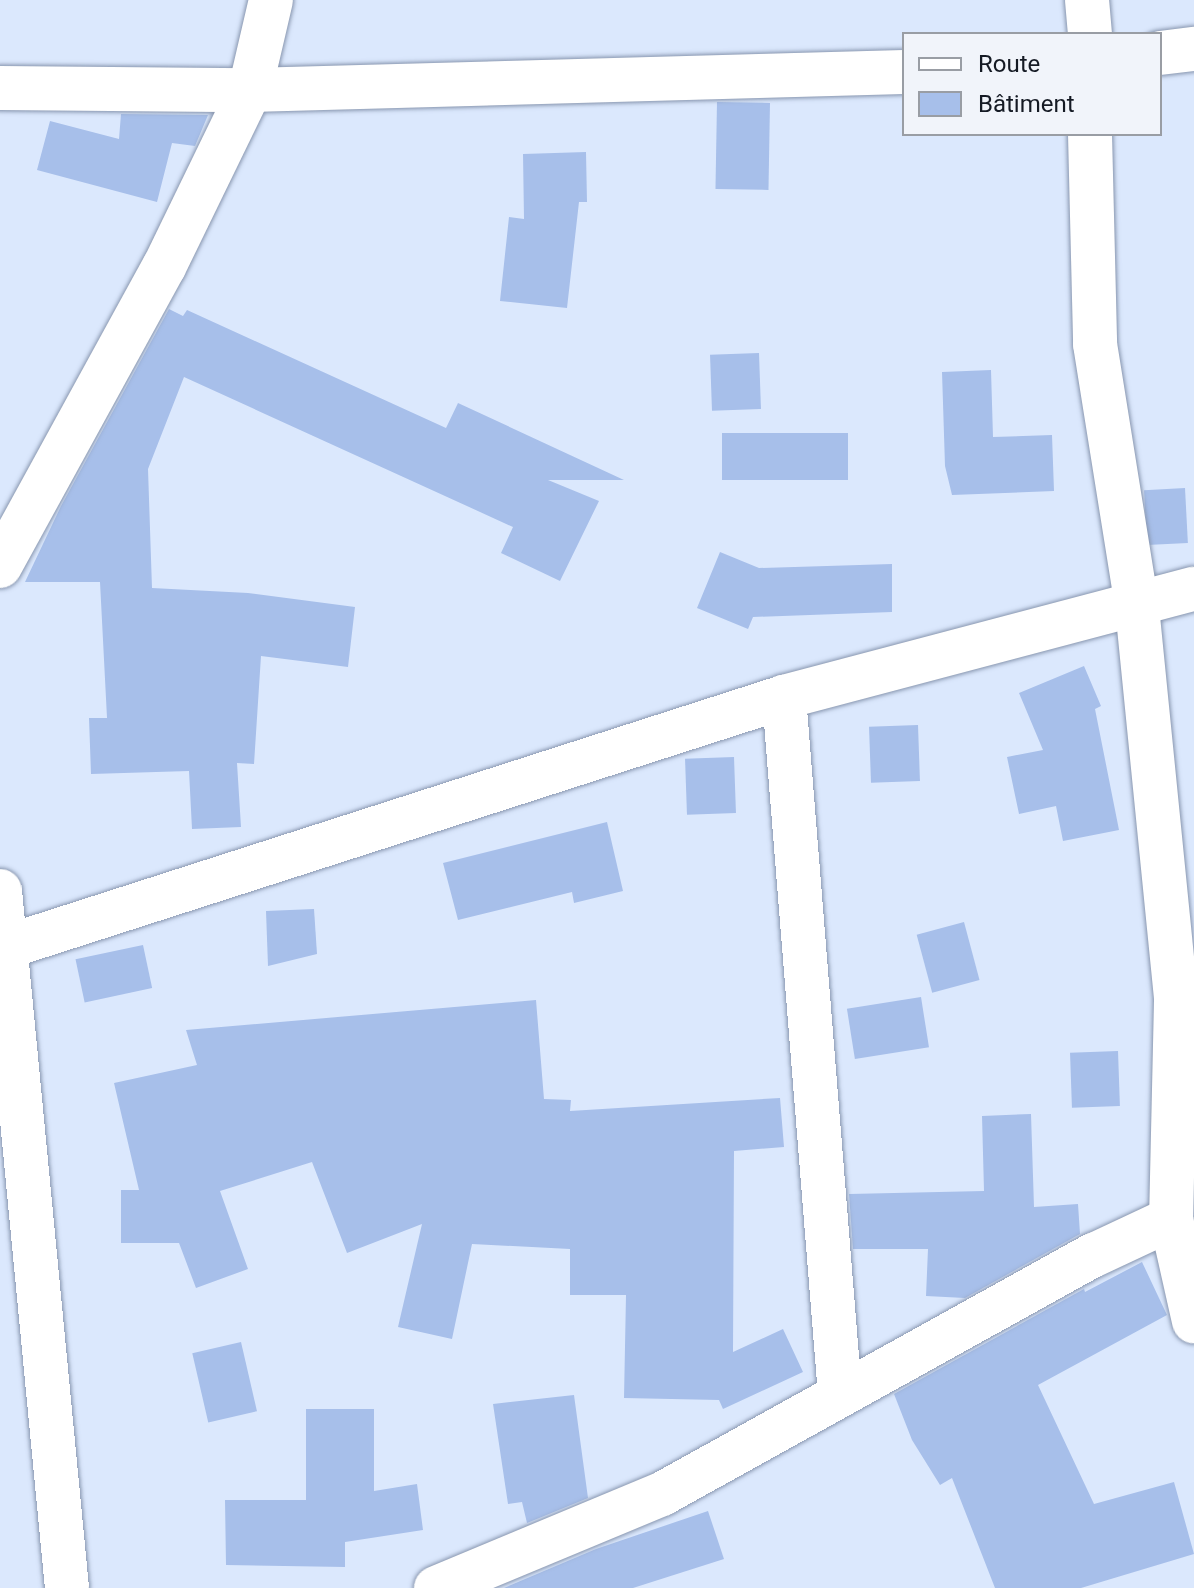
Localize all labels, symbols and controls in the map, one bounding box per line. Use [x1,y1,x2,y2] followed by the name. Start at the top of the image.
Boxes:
[902,32,1162,136] legend
[978,50,1040,78] text: Route
[978,90,1075,118] text: Bâtiment

